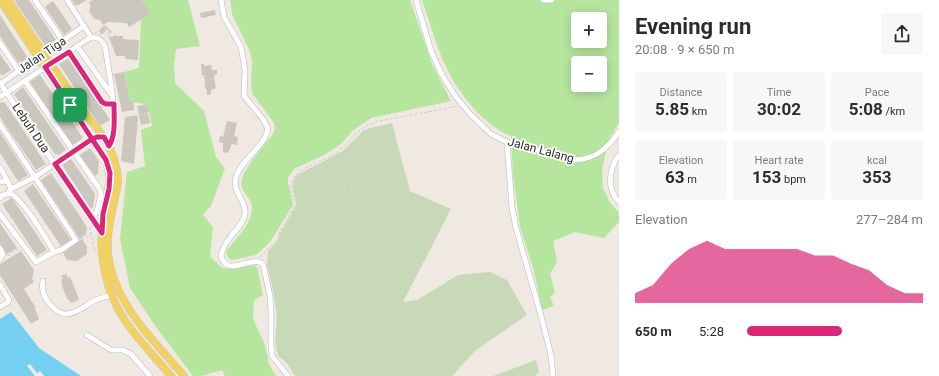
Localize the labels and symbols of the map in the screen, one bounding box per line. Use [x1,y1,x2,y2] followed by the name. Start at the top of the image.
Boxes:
[15,34,69,76] street label: Jalan Tiga
[53,88,87,122] pin
[9,101,53,155] street label: Lebuh Dua
[506,134,576,166] street label: Jalan Lalang

